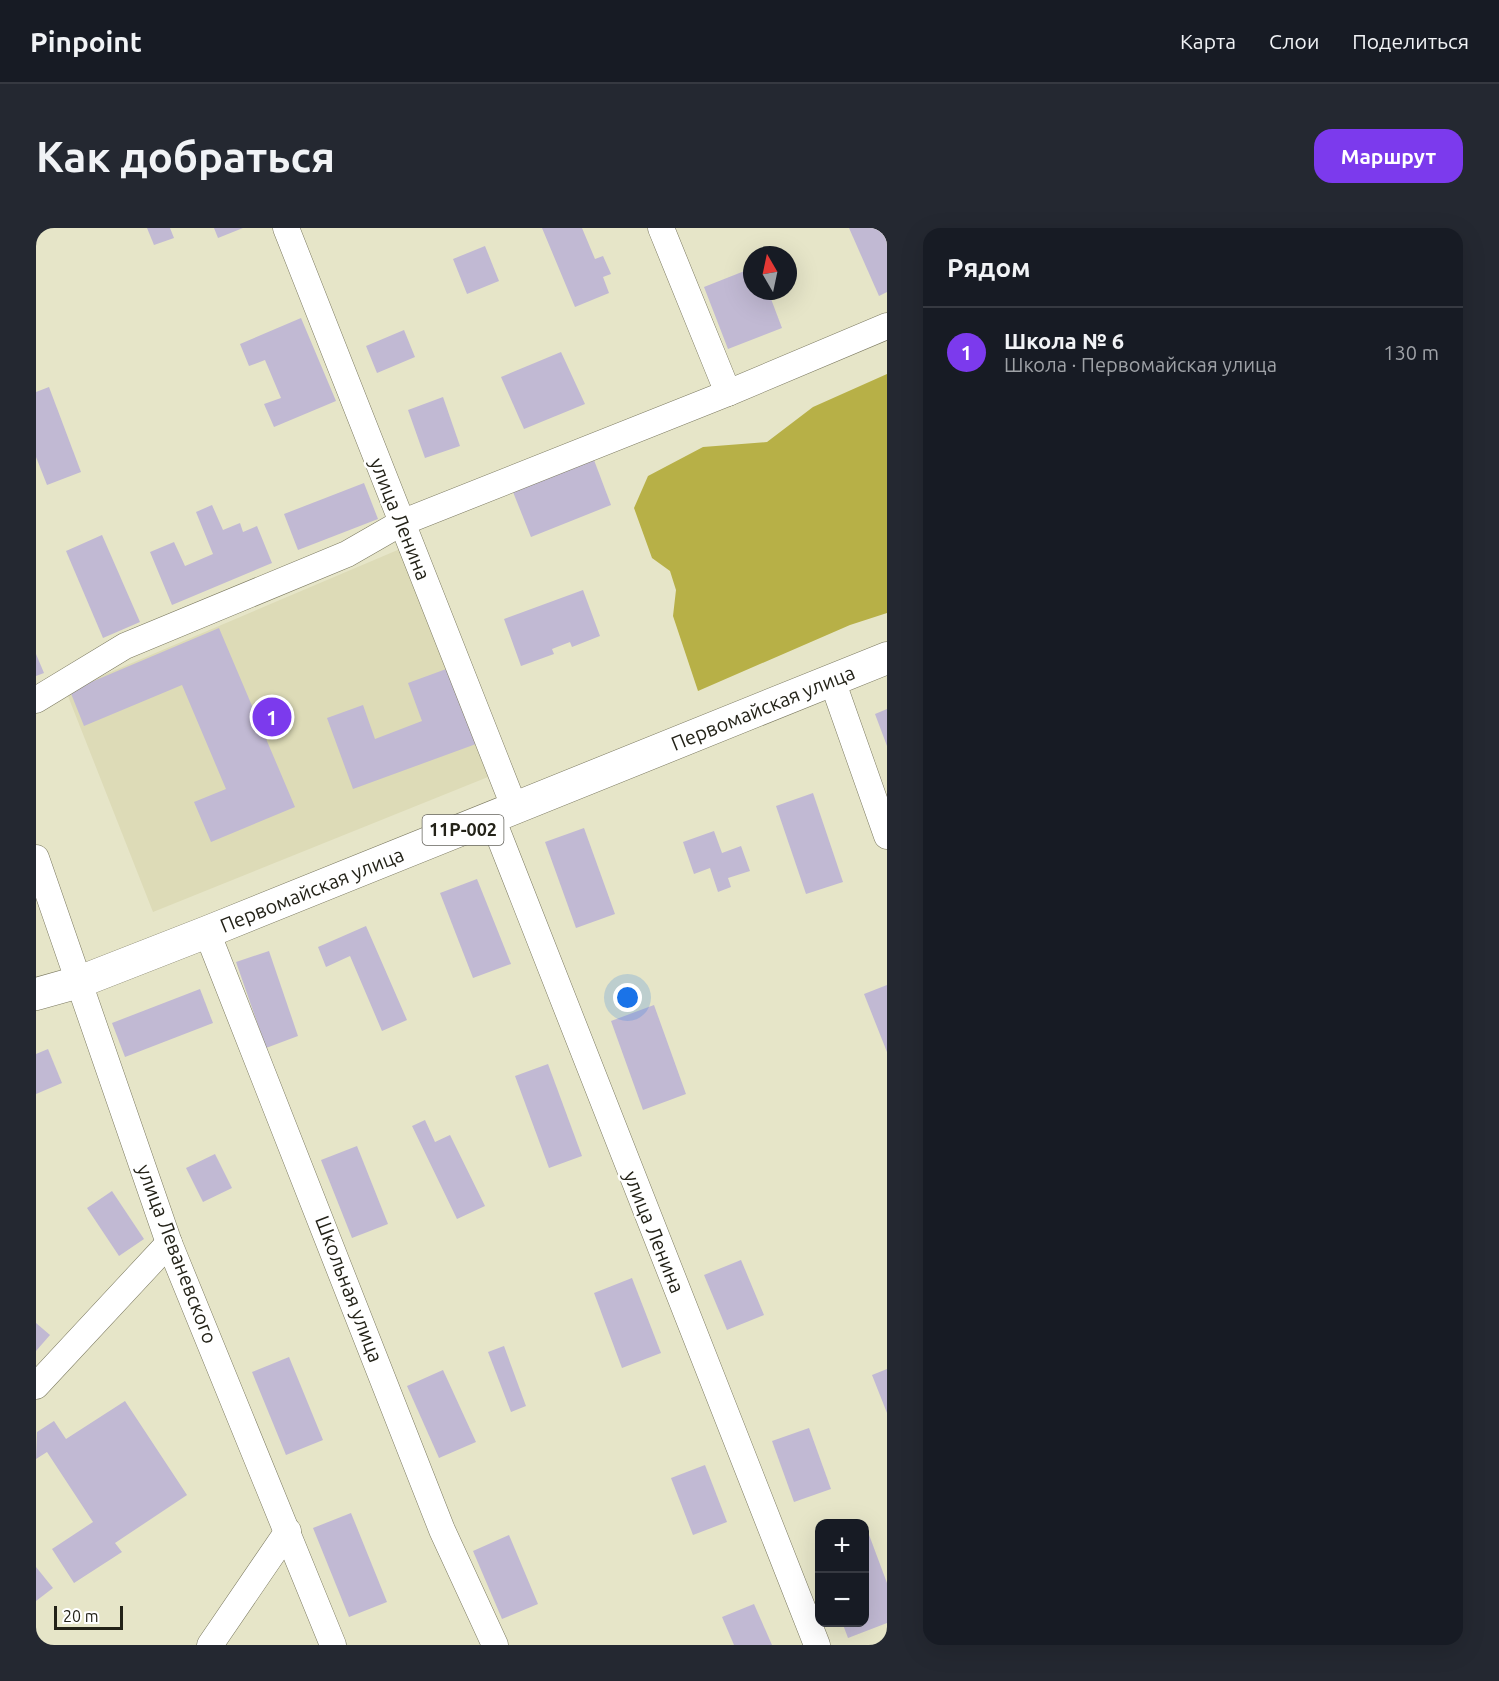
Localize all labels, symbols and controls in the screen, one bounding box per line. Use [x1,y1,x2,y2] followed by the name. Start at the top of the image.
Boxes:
[30,26,142,57] text: Pinpoint
[1180,29,1236,53] text: Карта
[1269,29,1319,53] text: Слои
[1352,29,1469,53] text: Поделиться
[1314,129,1463,183] button: Маршрут
[36,133,335,180] text: Как добраться
[743,246,797,300] north arrow
[947,253,1031,282] text: Рядом
[1004,328,1124,353] text: Школа № 6
[961,341,972,364] text: 1
[1383,341,1439,364] text: 130 m
[1004,353,1277,376] text: Школа · Первомайская улица
[366,454,435,583] street label: улица Ленина
[668,660,858,755] street label: Первомайская улица
[252,694,292,740] pin: 1
[422,815,504,845] road number: 11Р-002
[217,842,407,937] street label: Первомайская улица
[613,983,642,1012] your location
[133,1161,222,1347] street label: улица Леваневского
[620,1167,689,1296] street label: улица Ленина
[311,1212,388,1365] street label: Школьная улица
[815,1519,869,1627] map controls
[815,1519,869,1573] button: +
[815,1573,869,1627] button: −
[54,1603,123,1630] scale bar
[63,1607,99,1625] text: 20 m

